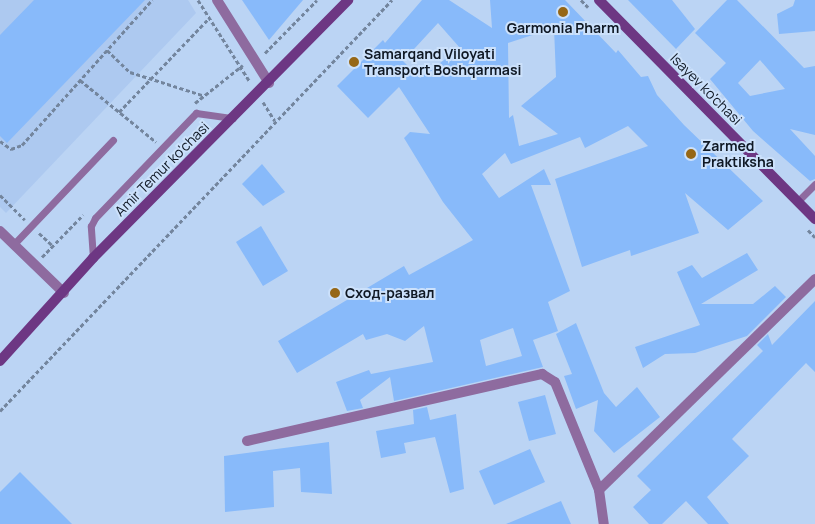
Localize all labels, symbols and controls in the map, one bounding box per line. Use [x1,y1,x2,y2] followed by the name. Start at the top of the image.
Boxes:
[557,6,569,18] marker: Garmonia Pharm
[507,20,619,36] place label: Garmonia Pharm
[364,46,521,78] place label: Samarqand Viloyati Transport Boshqarmasi
[667,50,745,128] street label: Isayev ko'chasi
[348,56,360,68] marker: Samarqand Viloyati Transport Boshqarmasi
[111,118,213,220] street label: Amir Temur ko'chasi
[702,138,774,170] place label: Zarmed Praktiksha
[684,147,698,161] marker: Zarmed Praktiksha
[345,285,435,301] place label: Сход-развал
[329,287,341,299] marker: Сход-развал

